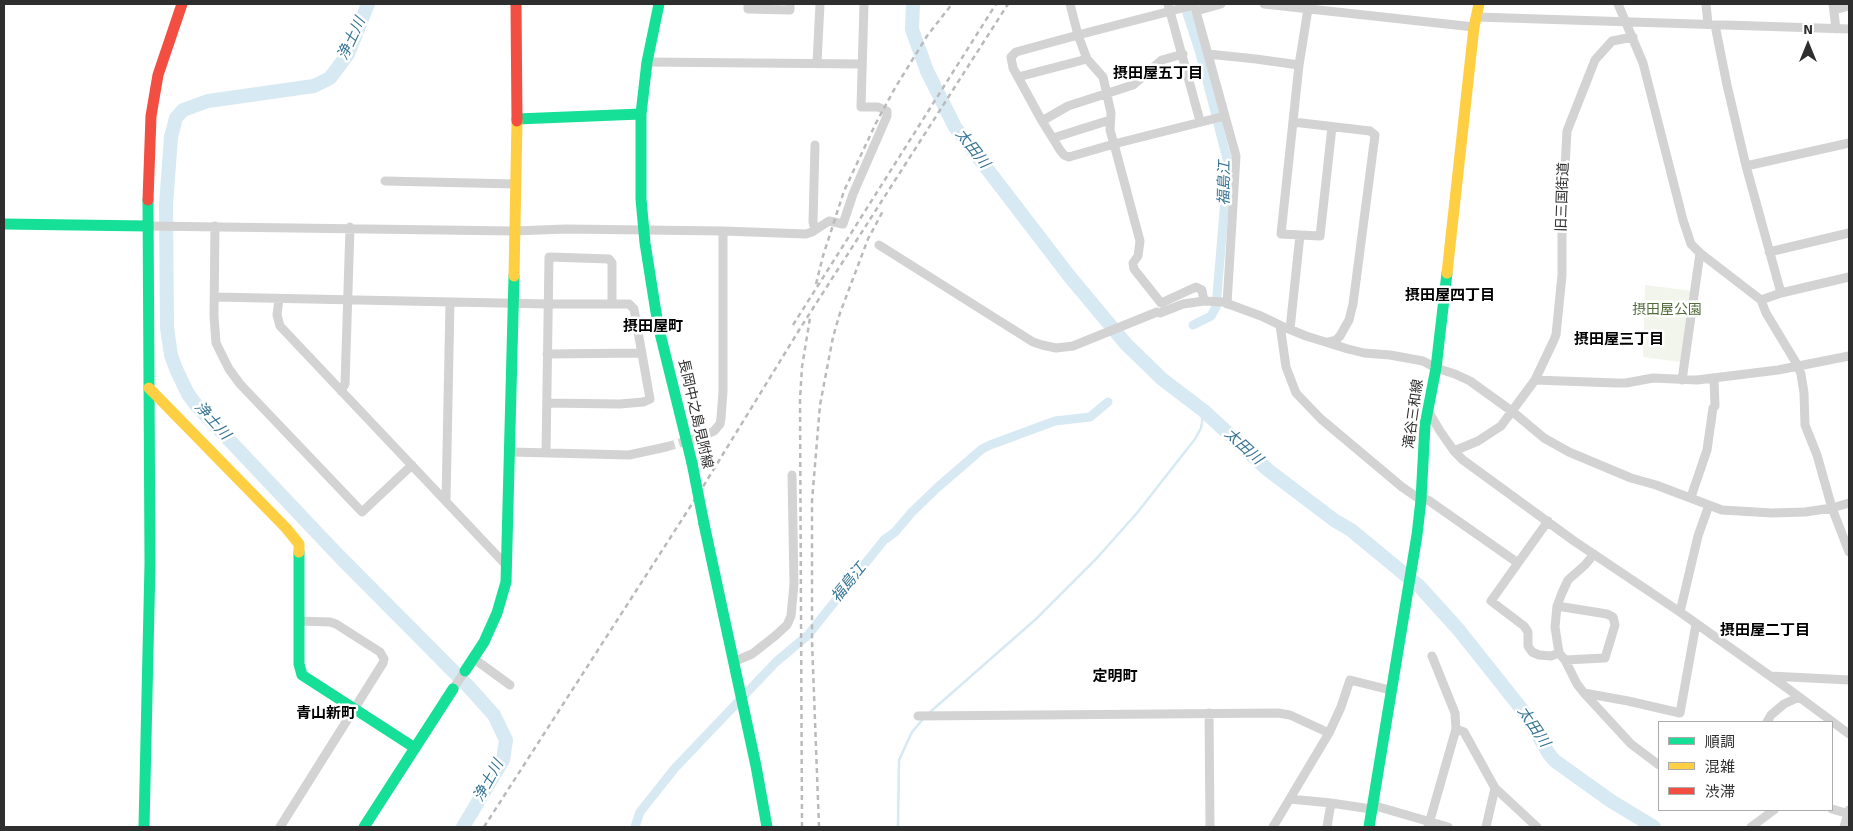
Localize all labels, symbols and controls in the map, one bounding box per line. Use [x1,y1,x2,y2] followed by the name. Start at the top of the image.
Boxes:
[334,15,370,63] water label: 浄土川
[1783,20,1833,70] north arrow
[1803,21,1813,38] text: N
[1113,65,1203,83] district label: 摂田屋五丁目
[951,126,993,172] water label: 太田川
[1216,160,1234,206] water label: 福島江
[1553,162,1573,232] street label: 旧三国街道
[1405,287,1495,305] district label: 摂田屋四丁目
[1632,302,1702,318] park label: 摂田屋公園
[623,318,683,336] district label: 摂田屋町
[1574,331,1664,349] district label: 摂田屋三丁目
[674,358,716,470] street label: 長岡中之島見附線
[1401,378,1427,450] street label: 滝谷三和線
[190,398,234,444] water label: 浄土川
[1220,425,1266,469] water label: 太田川
[828,560,870,606] water label: 福島江
[1720,622,1810,640] district label: 摂田屋二丁目
[1093,668,1137,686] district label: 定明町
[1513,703,1553,751] water label: 太田川
[296,705,356,723] district label: 青山新町
[1658,721,1833,811] legend
[1705,733,1735,751] text: 順調
[470,757,508,805] water label: 浄土川
[1705,758,1735,776] text: 混雑
[1705,783,1735,801] text: 渋滞

